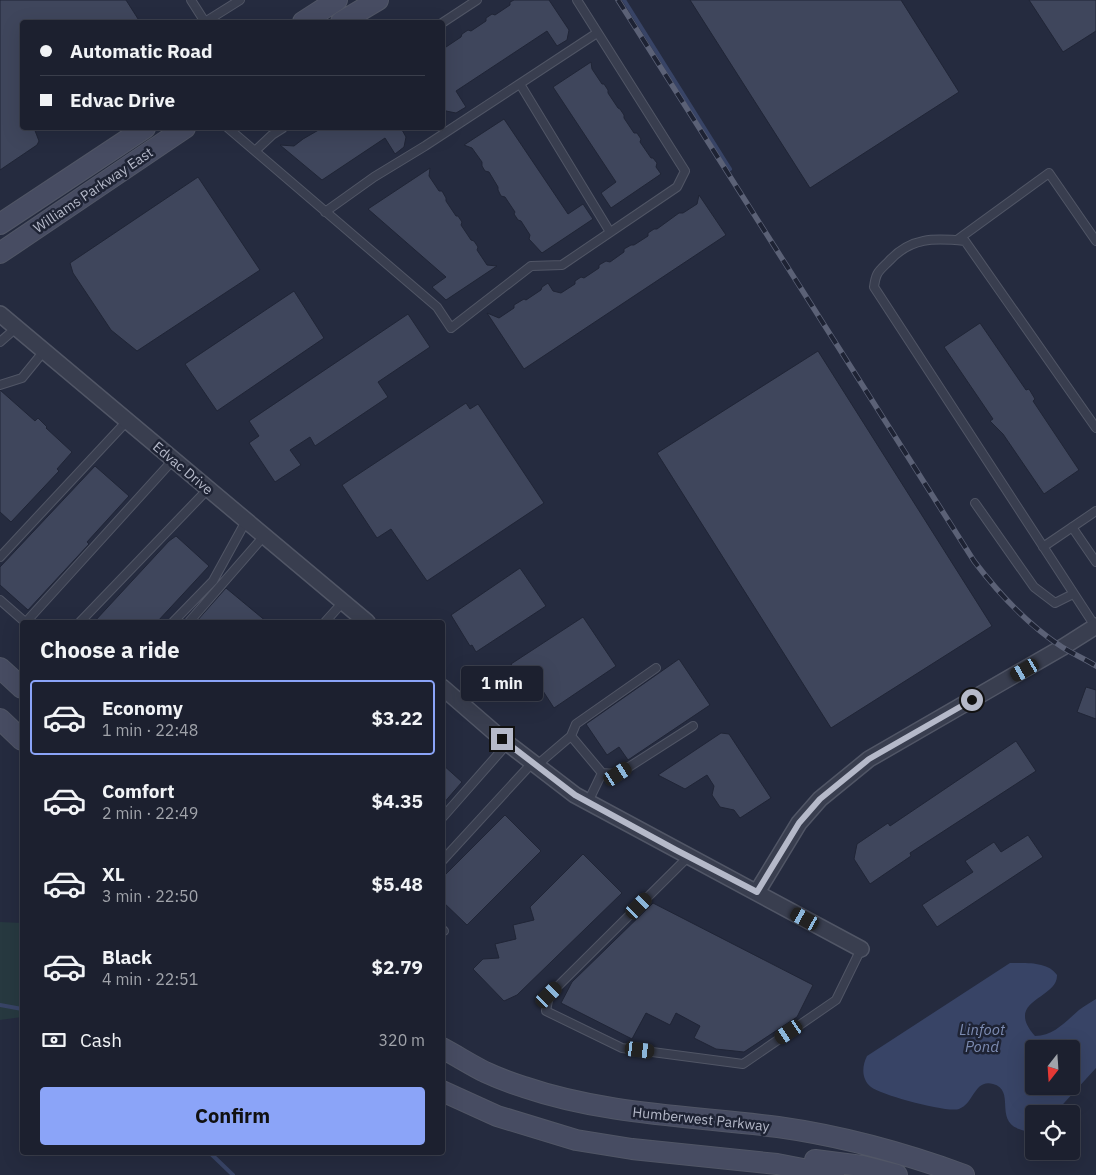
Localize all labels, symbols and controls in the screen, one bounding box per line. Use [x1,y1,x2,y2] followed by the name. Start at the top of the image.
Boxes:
[70,39,213,63] text: Automatic Road
[70,88,175,112] text: Edvac Drive
[30,143,156,237] street label: Williams Parkway East
[149,438,217,499] street label: Edvac Drive
[40,635,180,664] text: Choose a ride
[1008,656,1041,684] car
[461,666,543,702] callout: 1 min
[481,673,523,693] text: 1 min
[961,689,983,711] route start
[42,695,87,740] icon: car
[102,696,183,720] text: Economy
[371,706,423,730] text: $3.22
[102,720,198,740] text: 1 min · 22:48
[491,728,513,750] route end
[601,760,634,788] car
[42,778,87,823] icon: car
[102,779,175,803] text: Comfort
[371,789,423,813] text: $4.35
[102,803,198,823] text: 2 min · 22:49
[42,861,87,906] icon: car
[102,862,125,886] text: XL
[371,872,423,896] text: $5.48
[102,886,198,906] text: 3 min · 22:50
[623,890,654,922] car
[788,905,821,933] car
[42,944,87,989] icon: car
[102,945,152,969] text: Black
[371,955,423,979] text: $2.79
[102,969,198,989] text: 4 min · 22:51
[533,979,564,1011] car
[772,1017,805,1047] car
[959,1020,1006,1056] water label: Linfoot Pond
[40,1026,68,1054] icon: cash
[80,1028,122,1052] text: Cash
[378,1030,425,1050] text: 320 m
[1025,1040,1080,1095] north arrow
[1025,1040,1080,1160] map controls
[624,1041,655,1059] car
[40,1087,425,1145] button: Confirm
[632,1103,770,1135] street label: Humberwest Parkway
[1025,1105,1080,1160] button: locate

